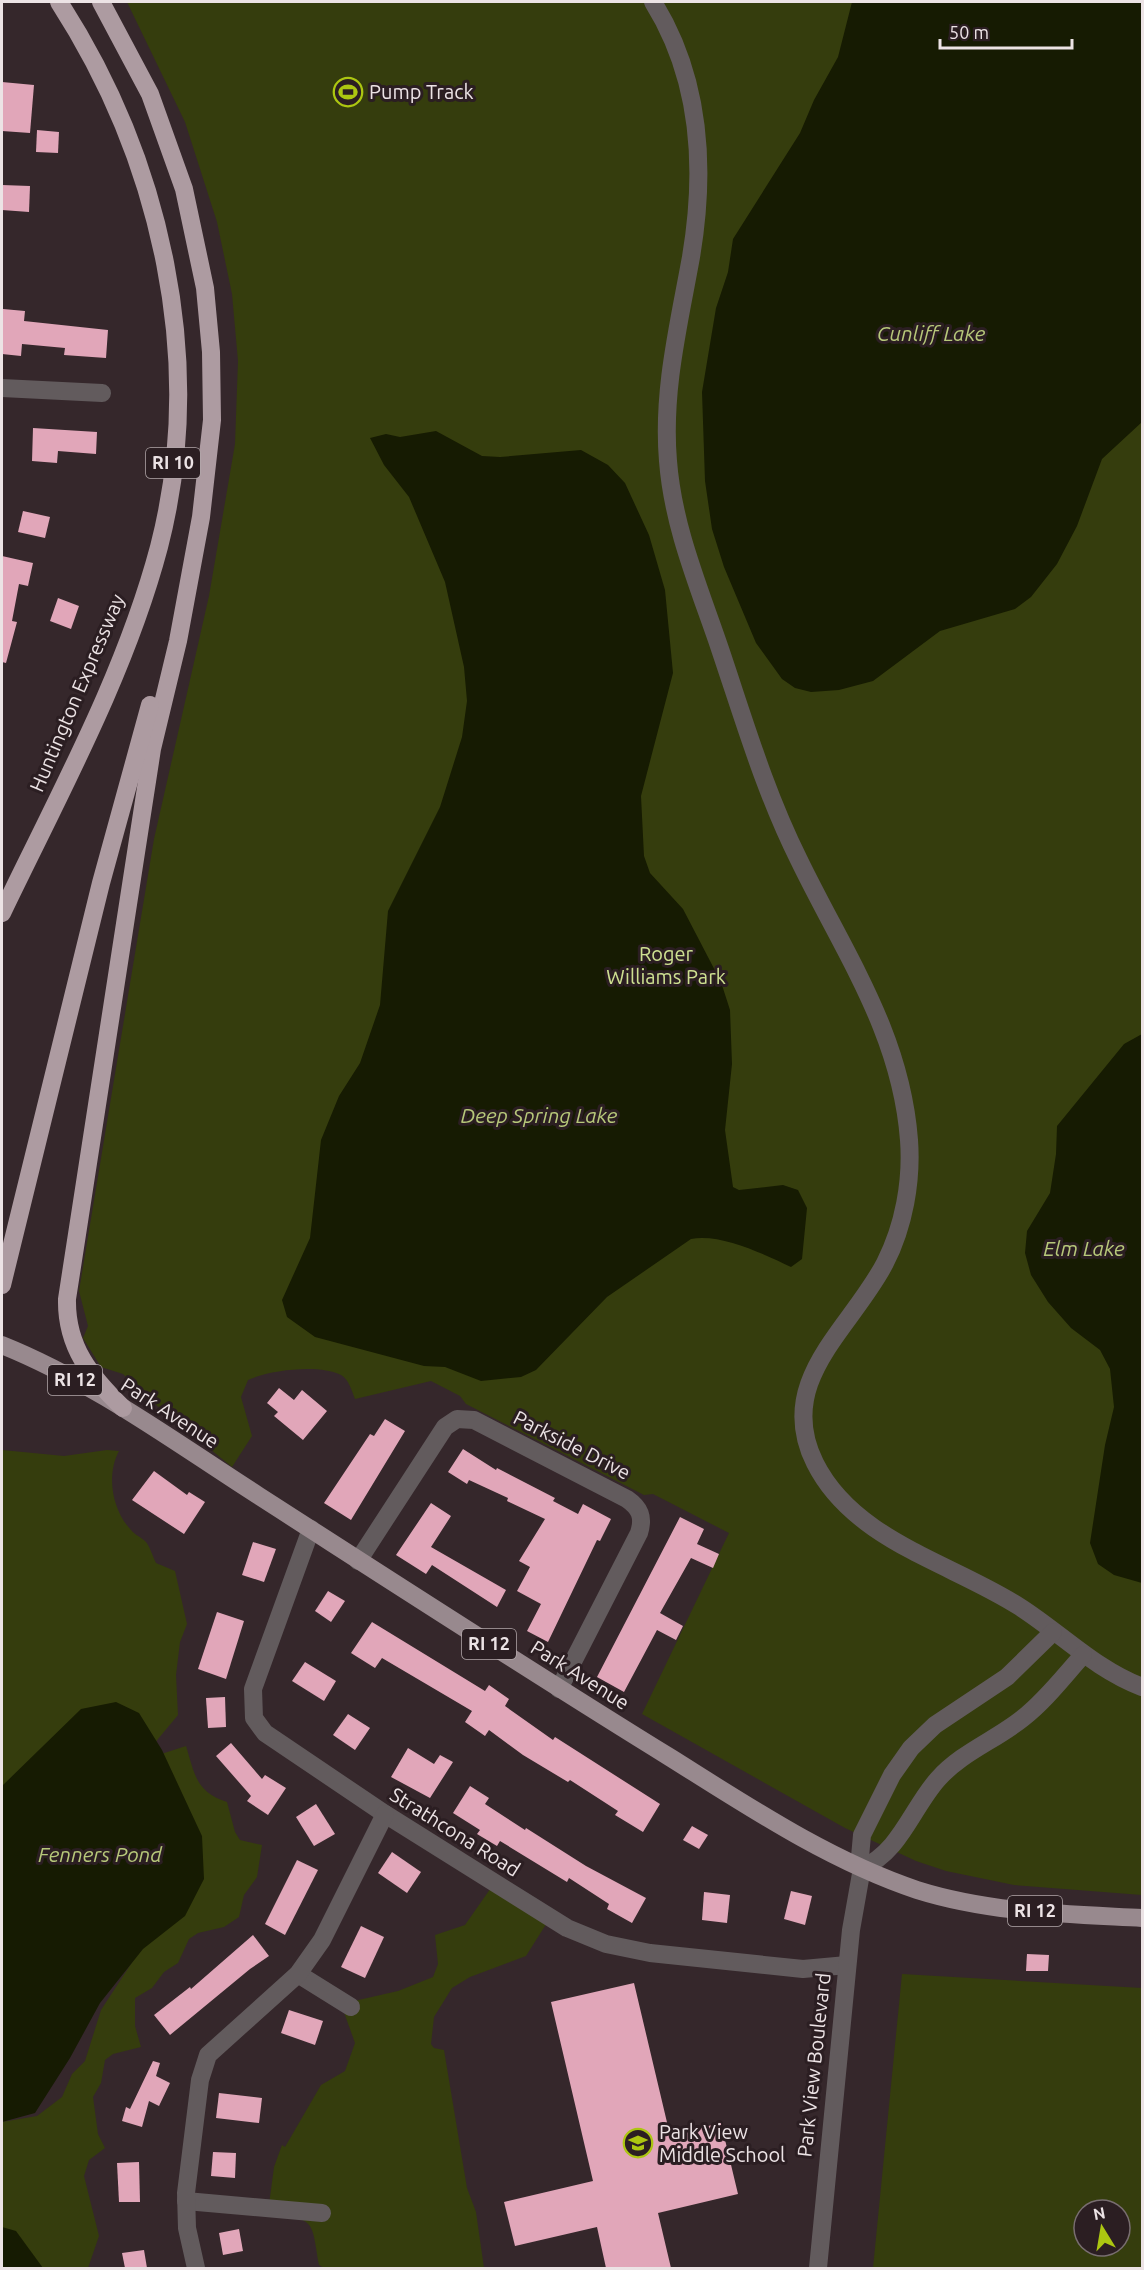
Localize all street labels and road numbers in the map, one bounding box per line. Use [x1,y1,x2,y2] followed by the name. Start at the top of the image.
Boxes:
[146,448,200,478] road number: RI 10
[24,590,129,795] street label: Huntington Expressway
[48,1365,102,1395] road number: RI 12
[117,1373,223,1453] street label: Park Avenue
[510,1405,634,1484] street label: Parkside Drive
[462,1629,516,1659] road number: RI 12
[527,1635,634,1714] street label: Park Avenue
[386,1782,524,1881] street label: Strathcona Road
[1008,1896,1062,1926] road number: RI 12
[792,1972,835,2158] street label: Park View Boulevard

